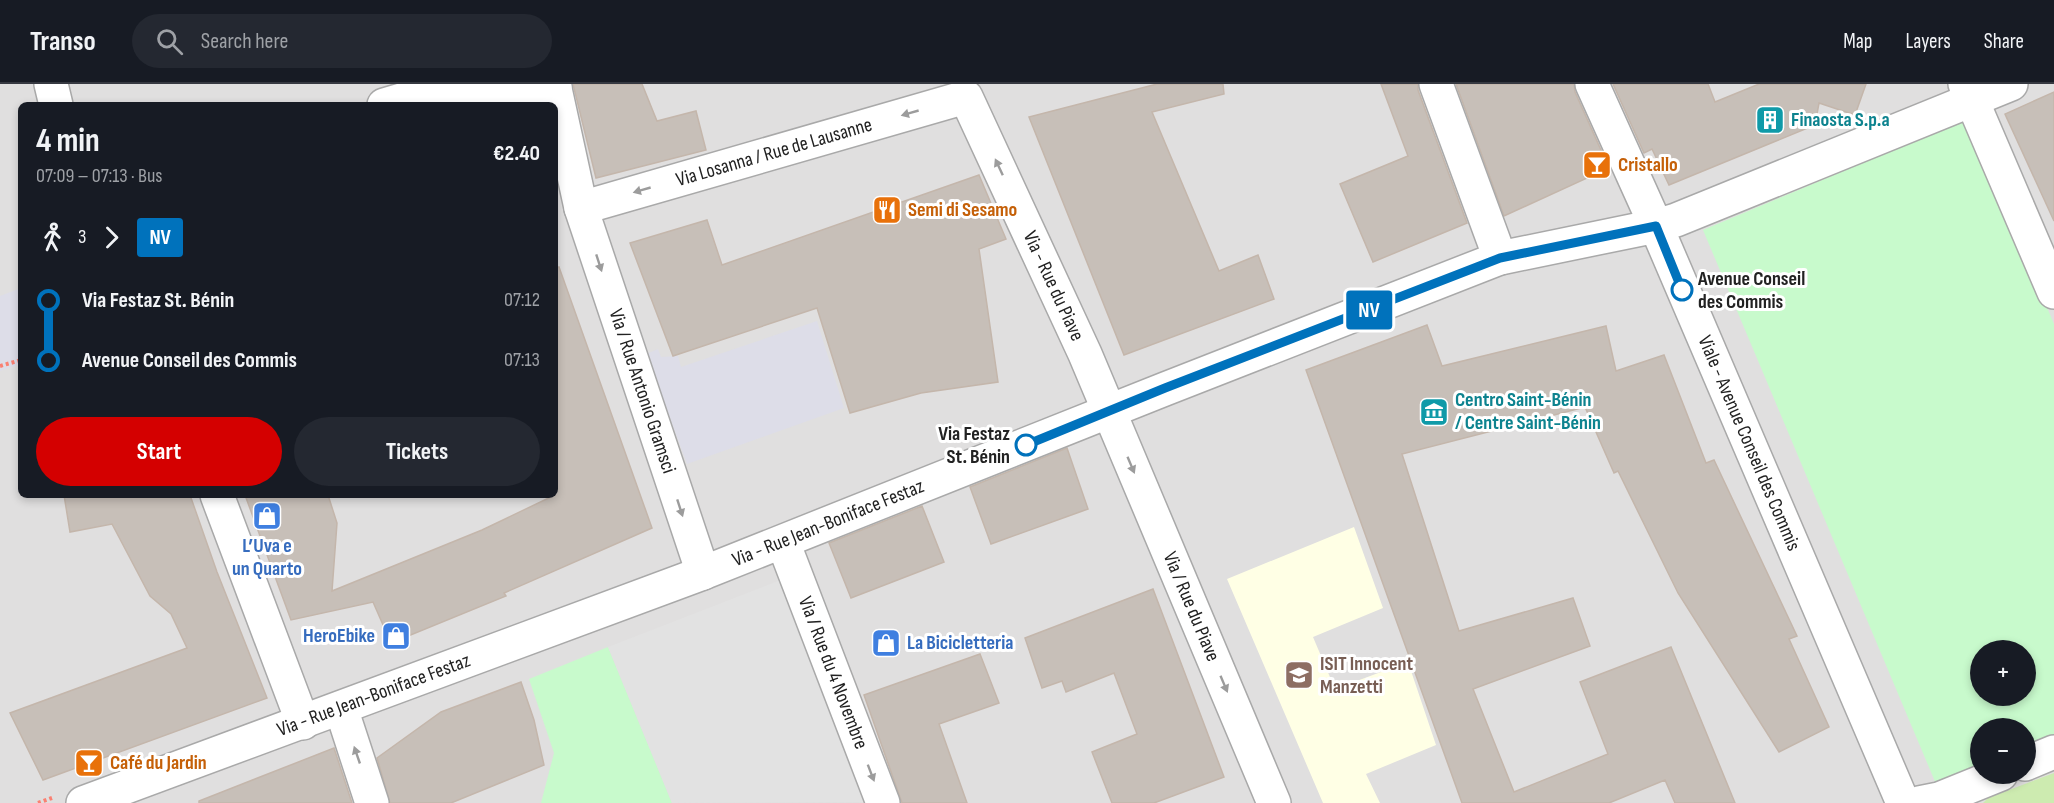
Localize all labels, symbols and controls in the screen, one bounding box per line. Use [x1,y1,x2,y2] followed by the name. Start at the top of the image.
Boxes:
[132,14,552,68] search box
[30,25,96,58] text: Transo
[153,25,186,58] icon: search
[201,28,288,55] text: Search here
[1843,29,1872,54] text: Map
[1905,29,1951,54] text: Layers
[1984,29,2024,54] text: Share
[1754,104,1786,136] building icon: Finaosta S.p.a
[1791,108,1890,132] place label: Finaosta S.p.a
[901,109,919,118] one-way arrow
[673,113,875,192] street label: Via Losanna / Rue de Lausanne
[36,121,100,161] text: 4 min
[493,140,540,167] text: €2.40
[1581,149,1613,181] bar icon: Cristallo
[1618,153,1678,177] place label: Cristallo
[994,158,1003,175] one-way arrow
[36,164,162,188] text: 07:09 – 07:13 · Bus
[633,186,651,195] one-way arrow
[871,194,903,226] restaurant icon: Semi di Sesamo
[908,198,1017,222] place label: Semi di Sesamo
[36,221,69,254] icon: walk
[95,221,128,254] icon: forward
[78,225,86,249] text: 3
[149,225,171,250] text: NV
[1018,227,1089,345] street label: Via - Rue du Piave
[595,254,605,272] one-way arrow
[1697,267,1805,314] place label: Avenue Conseil des Commis
[1671,279,1693,301] marker: Avenue Conseil des Commis
[82,287,234,314] text: Via Festaz St. Bénin
[504,288,540,312] text: 07:12
[1342,290,1396,330] line badge: NV
[1358,298,1380,323] text: NV
[604,306,681,477] street label: Via / Rue Antonio Gramsci
[1692,332,1806,554] street label: Viale - Avenue Conseil des Commis
[82,347,297,374] text: Avenue Conseil des Commis
[504,348,540,372] text: 07:13
[1455,388,1601,435] place label: Centro Saint-Bénin / Centre Saint-Bénin
[1418,396,1450,428] museum icon: Centro Saint-Bénin / Centre Saint-Bénin
[36,417,282,486] button: Start
[294,417,540,486] button: Tickets
[938,422,1010,469] place label: Via Festaz St. Bénin
[1015,434,1037,456] marker: Via Festaz St. Bénin
[1127,457,1136,474] one-way arrow
[729,474,927,572] street label: Via - Rue Jean-Boniface Festaz
[676,499,685,517] one-way arrow
[251,500,283,532] shop icon: L’Uva e un Quarto
[232,534,302,581] place label: L’Uva e un Quarto
[1158,548,1225,665] street label: Via / Rue du Piave
[793,593,873,752] street label: Via / Rue du 4 Novembre
[380,620,412,652] shop icon: HeroEbike
[303,624,375,648] place label: HeroEbike
[870,627,902,659] shop icon: La Bicicletteria
[907,631,1013,655] place label: La Bicicletteria
[1970,640,2036,784] map controls
[1970,640,2036,706] button: +
[274,648,474,742] street label: Via - Rue Jean-Boniface Festaz
[1320,652,1414,699] place label: ISIT Innocent Manzetti
[1283,659,1315,691] school or university icon: ISIT Innocent Manzetti
[1219,675,1229,693] one-way arrow
[1970,718,2036,784] button: −
[352,746,362,764] one-way arrow
[73,747,105,779] bar icon: Café du Jardin
[110,751,207,775] place label: Café du Jardin
[867,764,877,782] one-way arrow

